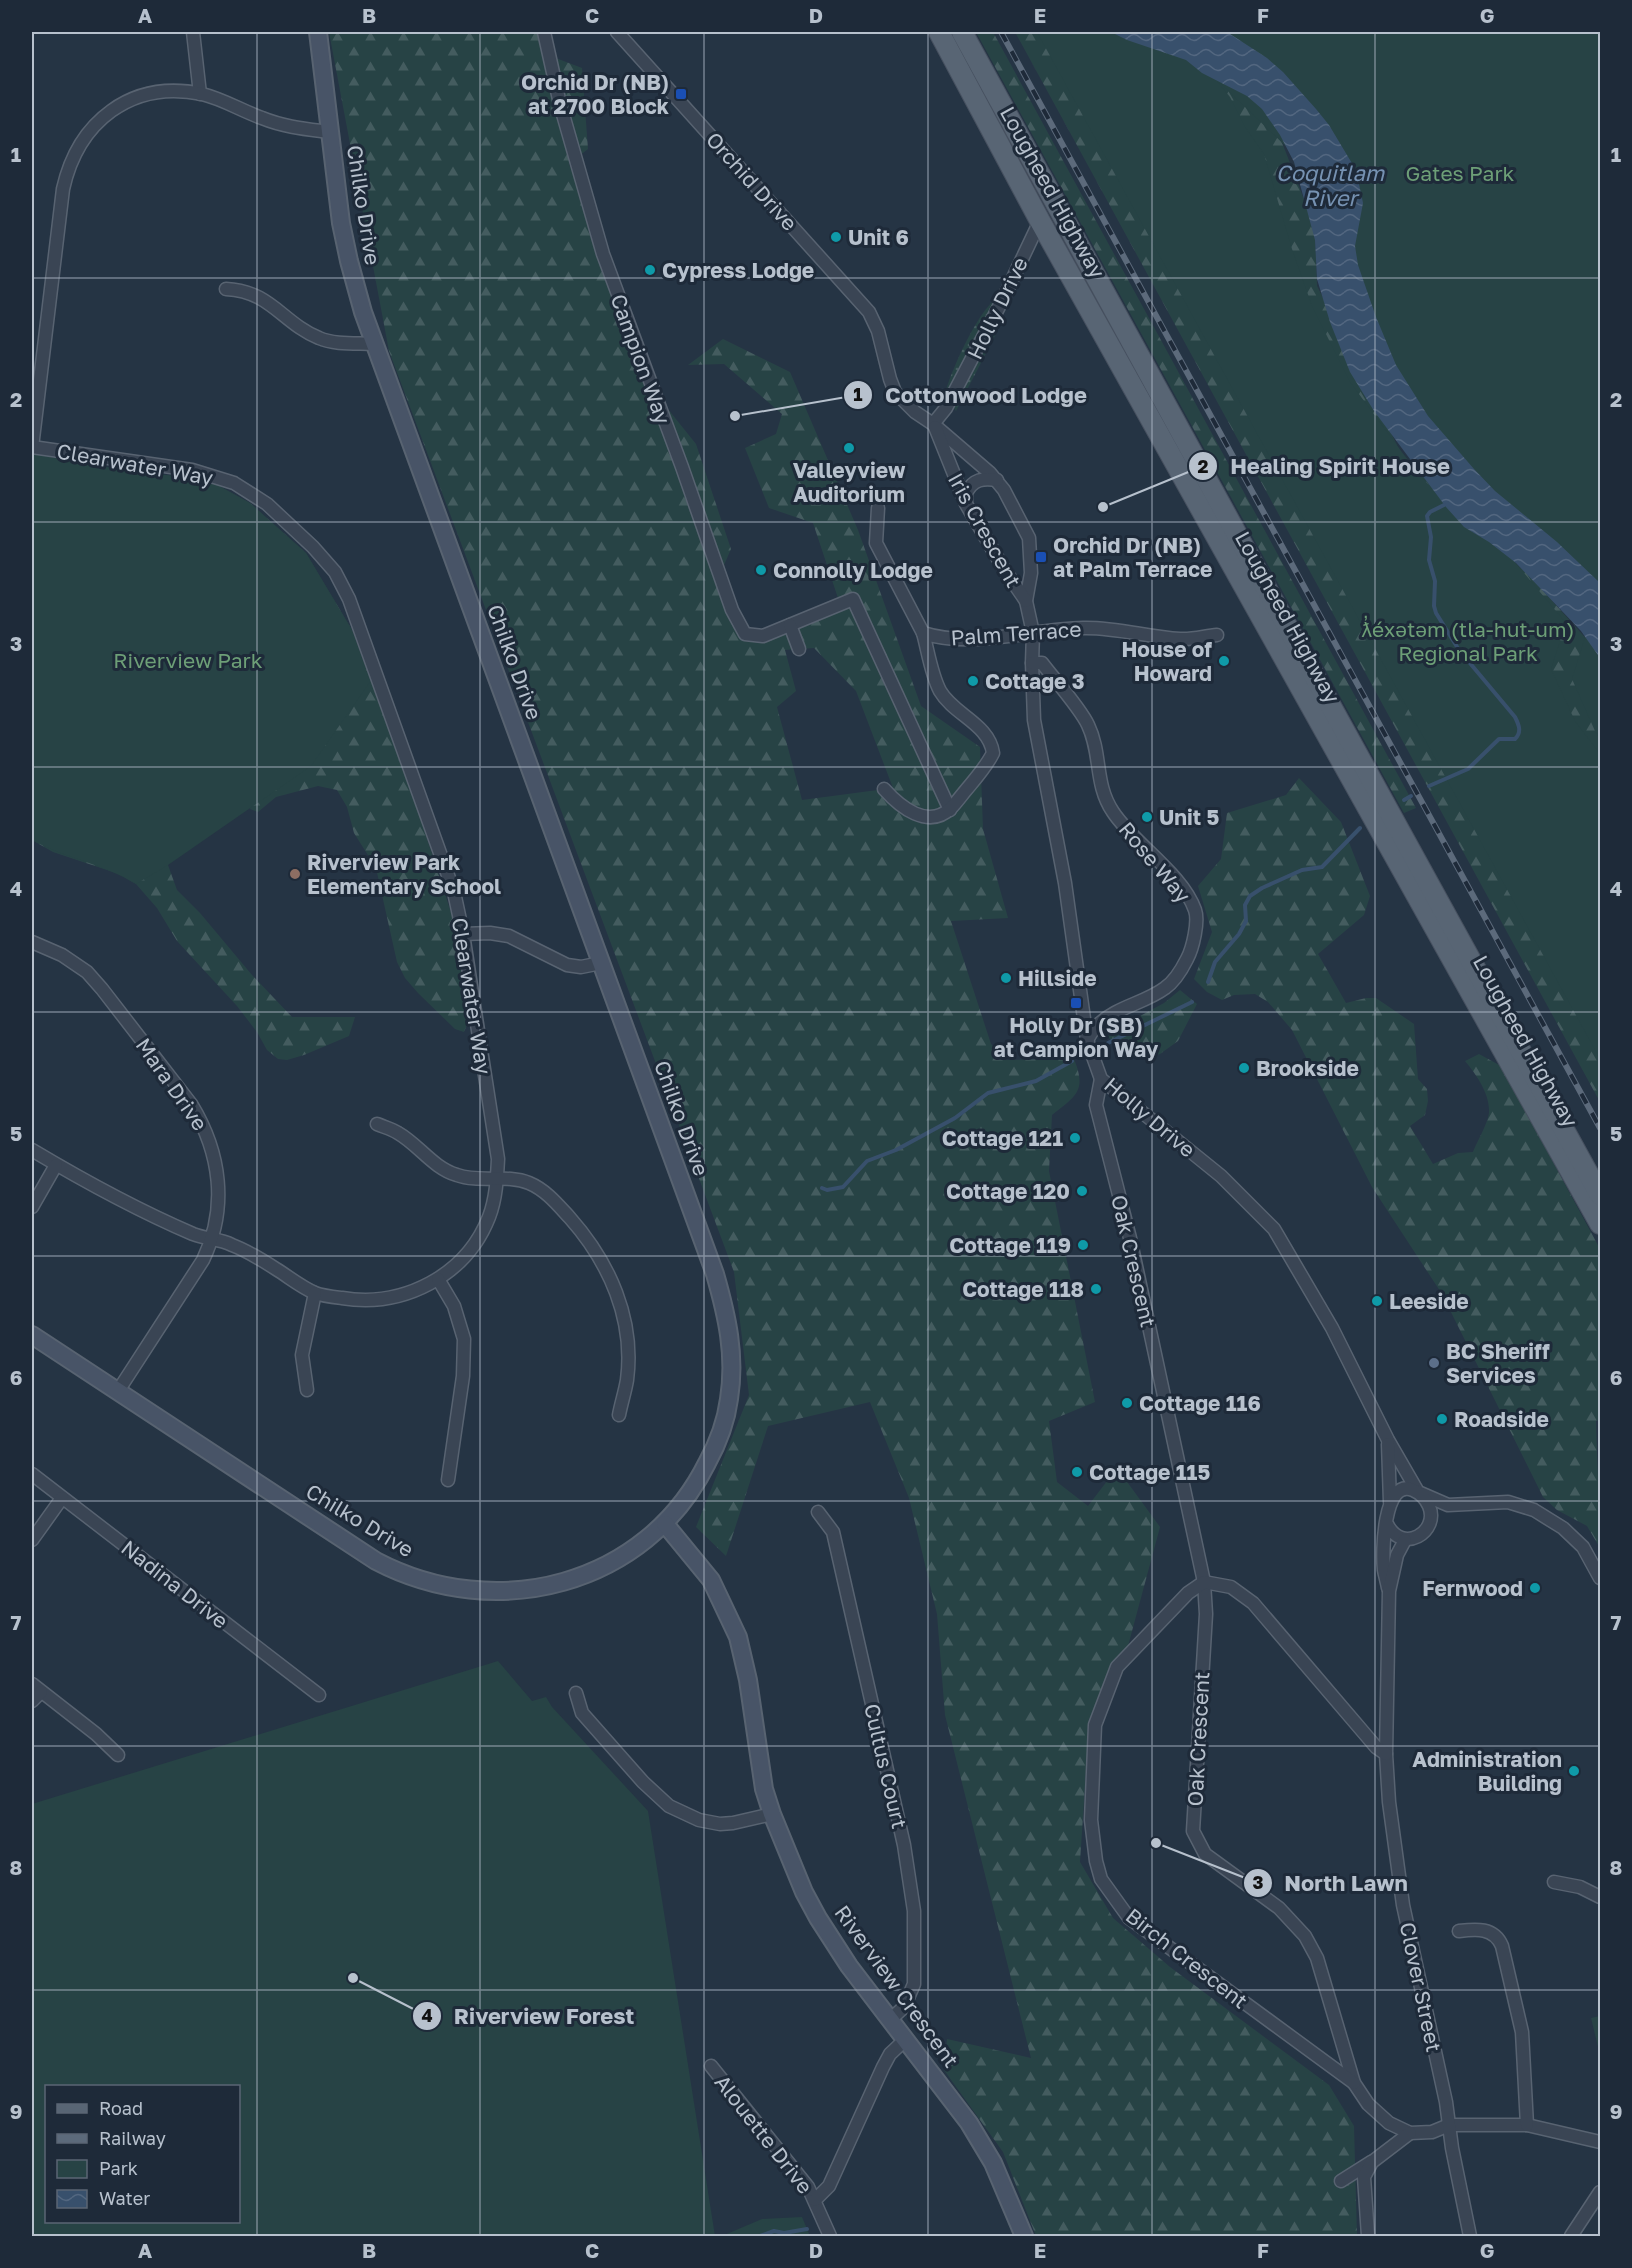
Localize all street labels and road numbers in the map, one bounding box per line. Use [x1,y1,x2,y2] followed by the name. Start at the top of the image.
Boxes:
[995,102,1111,283] street label: Lougheed Highway
[701,126,803,236] street label: Orchid Drive
[342,143,386,267] street label: Chilko Drive
[961,253,1033,363] street label: Holly Drive
[605,290,677,428] street label: Campion Way
[55,437,215,491] street label: Clearwater Way
[943,468,1027,592] street label: Iris Crescent
[1230,527,1346,708] street label: Lougheed Highway
[482,601,548,723] street label: Chilko Drive
[950,615,1082,651] street label: Palm Terrace
[1114,816,1197,908] street label: Rose Way
[447,916,497,1076] street label: Clearwater Way
[1468,951,1584,1132] street label: Lougheed Highway
[131,1033,213,1135] street label: Mara Drive
[649,1057,715,1179] street label: Chilko Drive
[1099,1071,1201,1163] street label: Holly Drive
[1106,1192,1162,1330] street label: Oak Crescent
[301,1478,419,1562] street label: Chilko Drive
[116,1534,234,1634] street label: Nadina Drive
[1181,1671,1215,1807] street label: Oak Crescent
[859,1701,913,1831] street label: Cultus Court
[829,1900,965,2072] street label: Riverview Crescent
[1121,1902,1253,2014] street label: Birch Crescent
[1395,1920,1447,2054] street label: Clover Street
[710,2069,818,2199] street label: Alouette Drive

